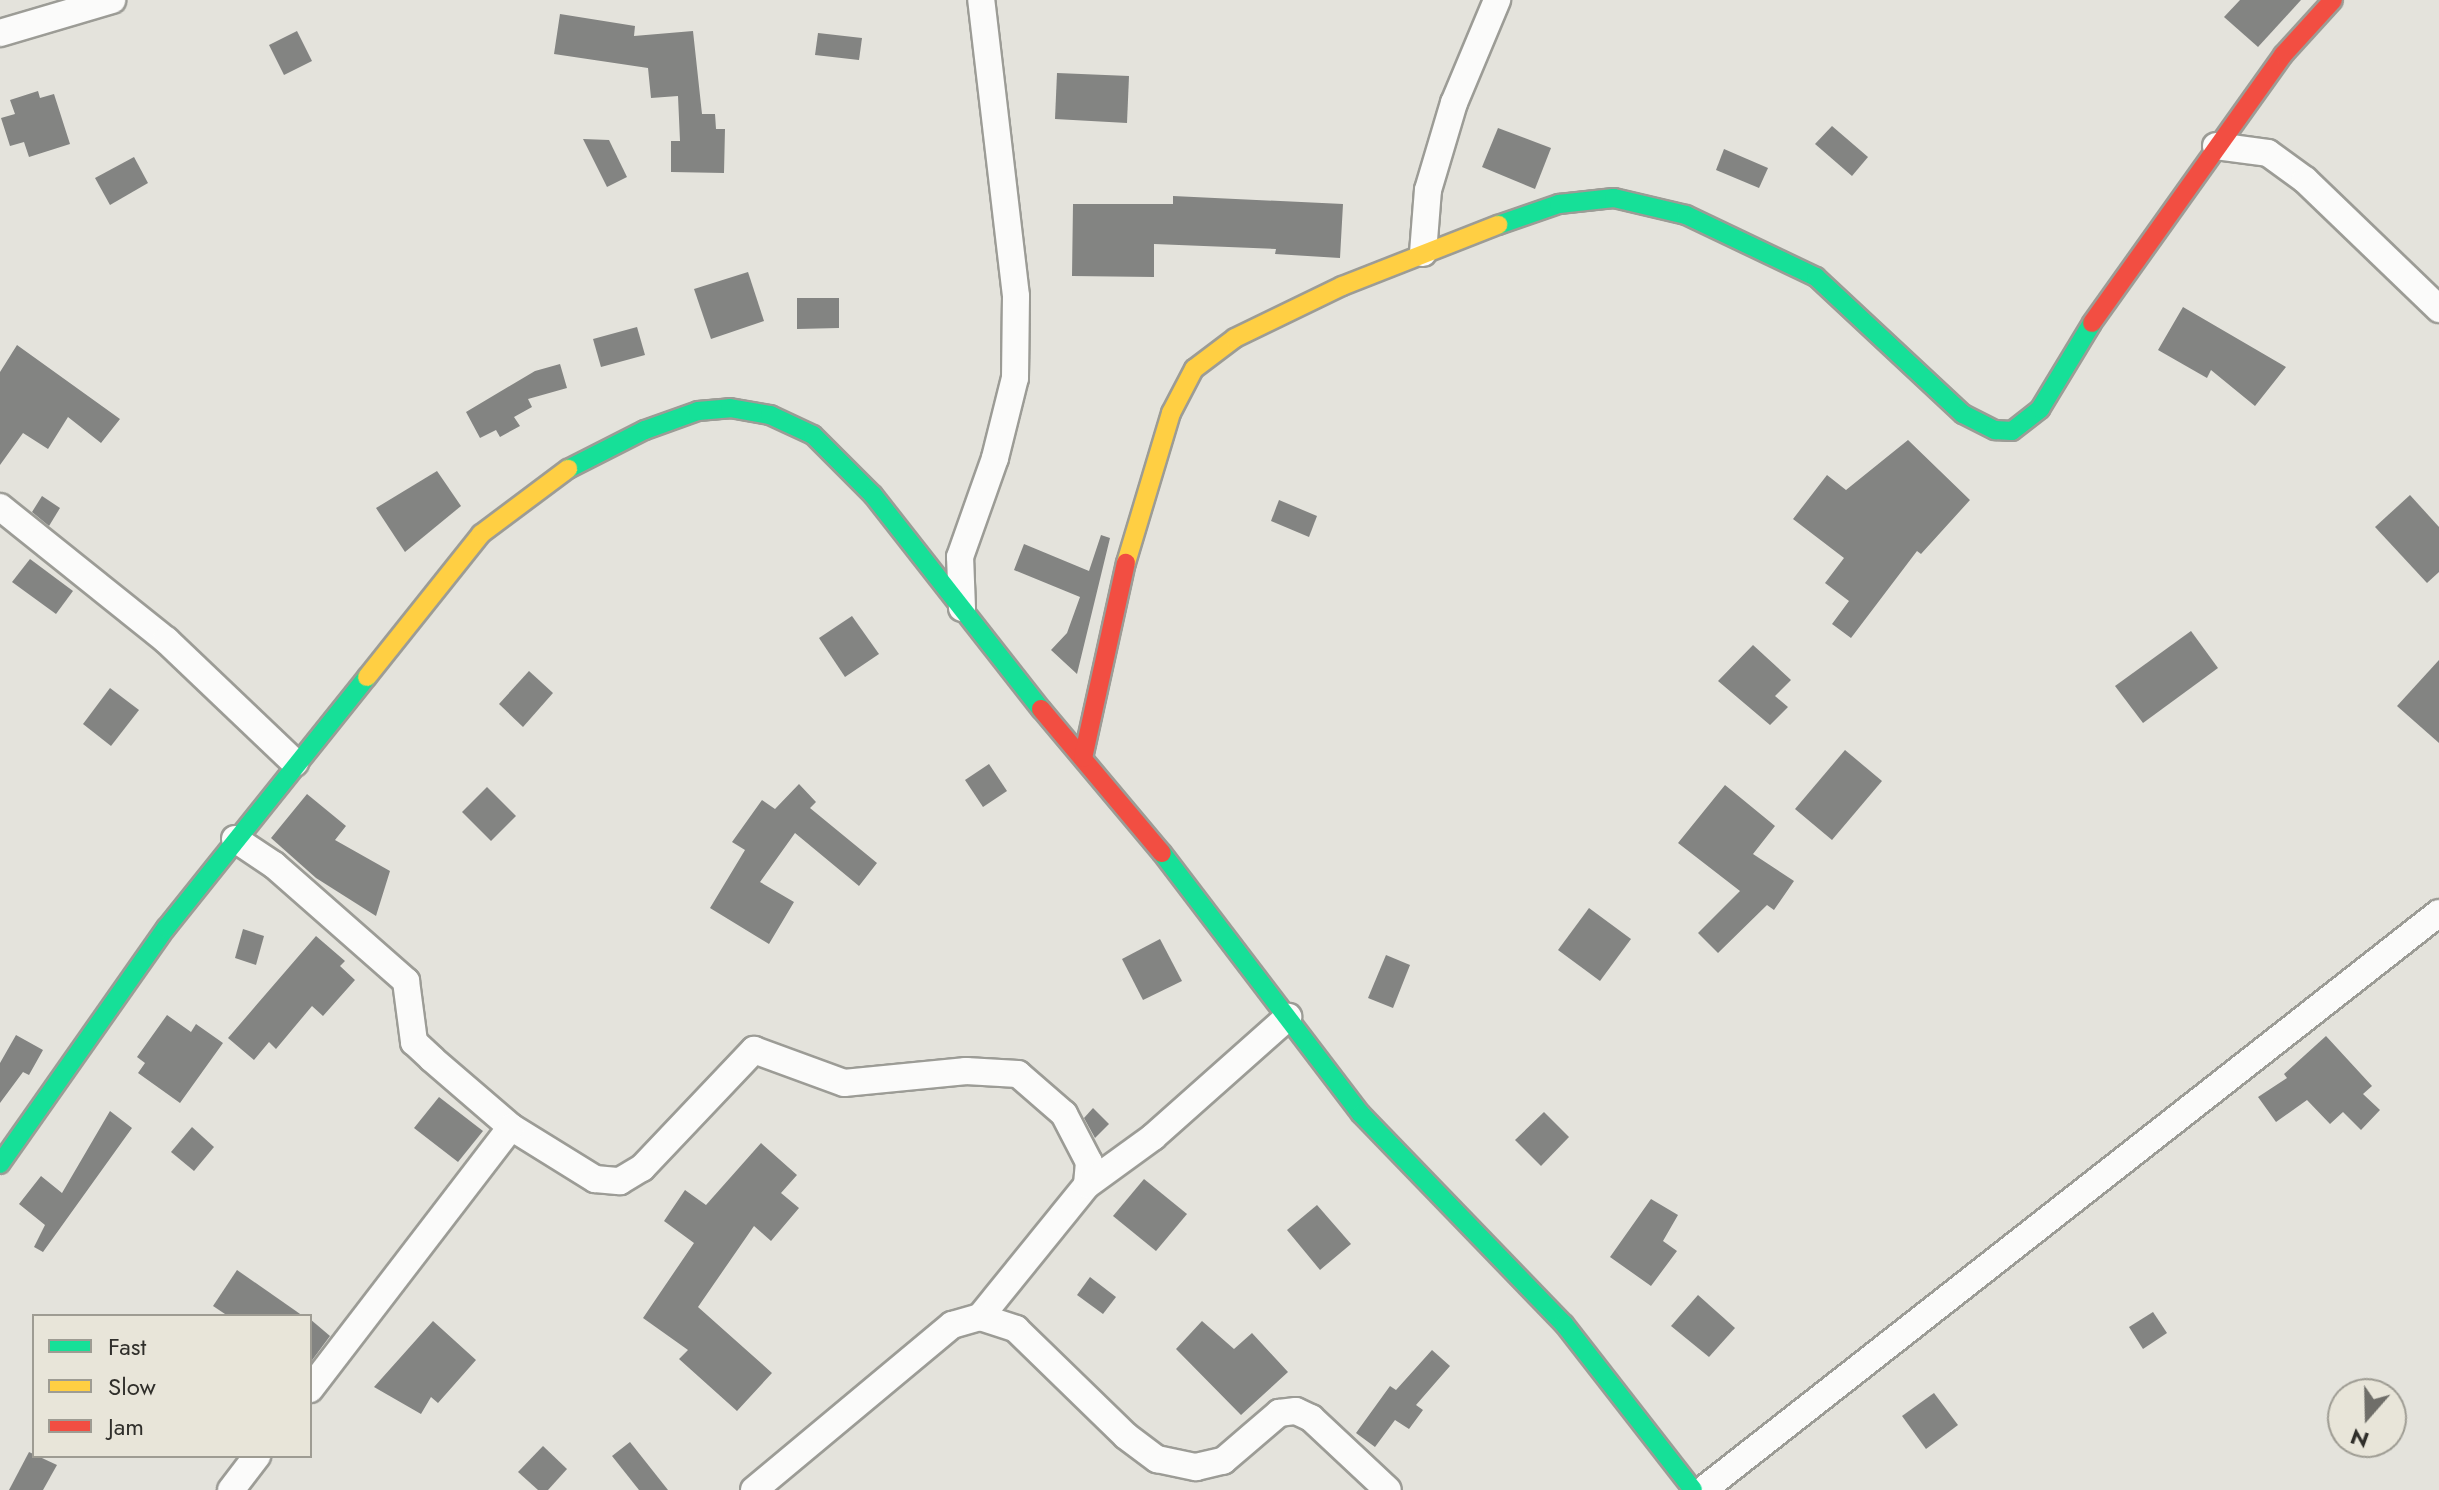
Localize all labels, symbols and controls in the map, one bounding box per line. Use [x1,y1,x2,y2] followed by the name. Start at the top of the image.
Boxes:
[32,1314,312,1458] legend
[108,1329,146,1364] text: Fast
[108,1369,156,1404] text: Slow
[2327,1378,2407,1458] north arrow
[108,1409,144,1444] text: Jam
[2346,1421,2373,1457] text: N

